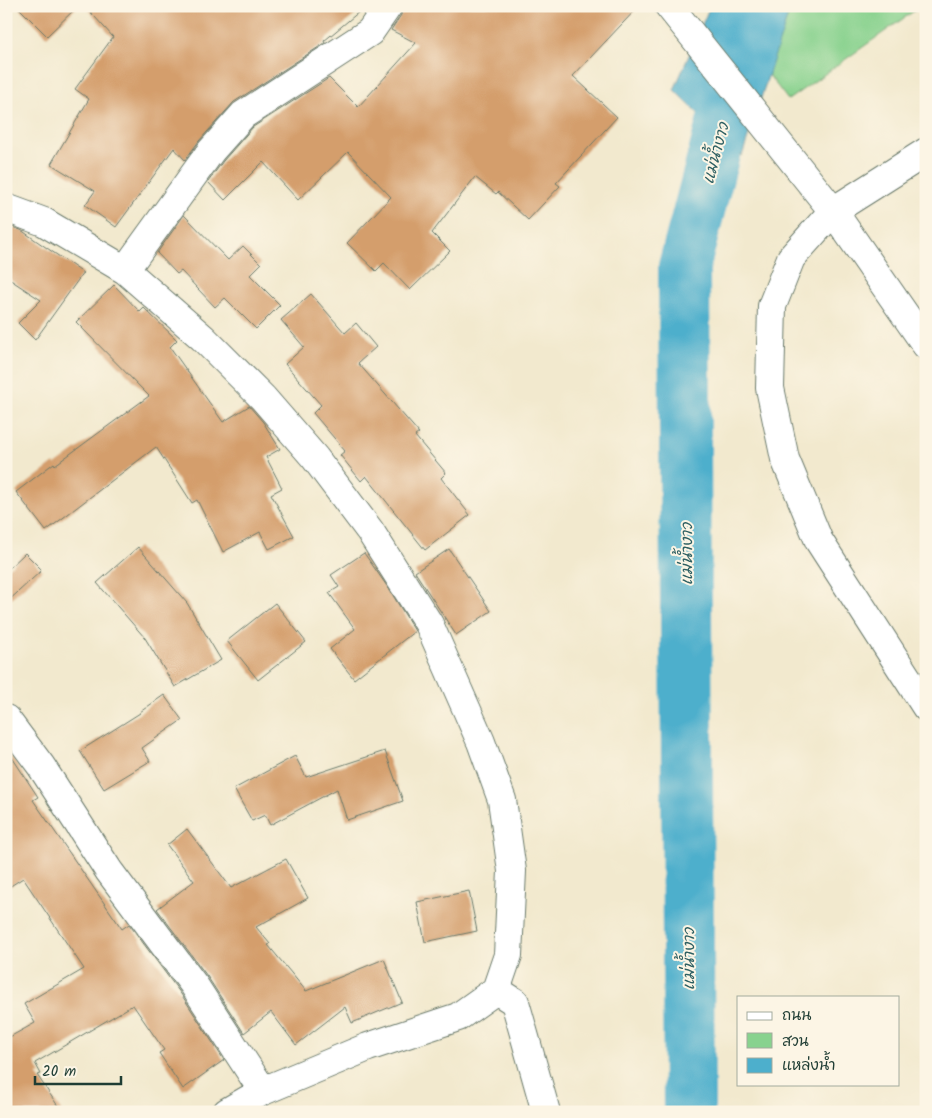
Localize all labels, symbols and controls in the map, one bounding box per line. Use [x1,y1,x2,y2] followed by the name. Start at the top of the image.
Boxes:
[693,117,737,187] water label: แม่น้ำงาว
[672,521,700,585] water label: แม่น้ำงาว
[674,926,702,990] water label: แม่น้ำงาว
[737,996,900,1086] legend
[782,1004,811,1028] text: ถนน
[782,1030,809,1054] text: สวน
[782,1051,836,1078] text: แหล่งน้ำ
[35,1053,121,1085] scale bar
[42,1060,76,1084] text: 20 m

